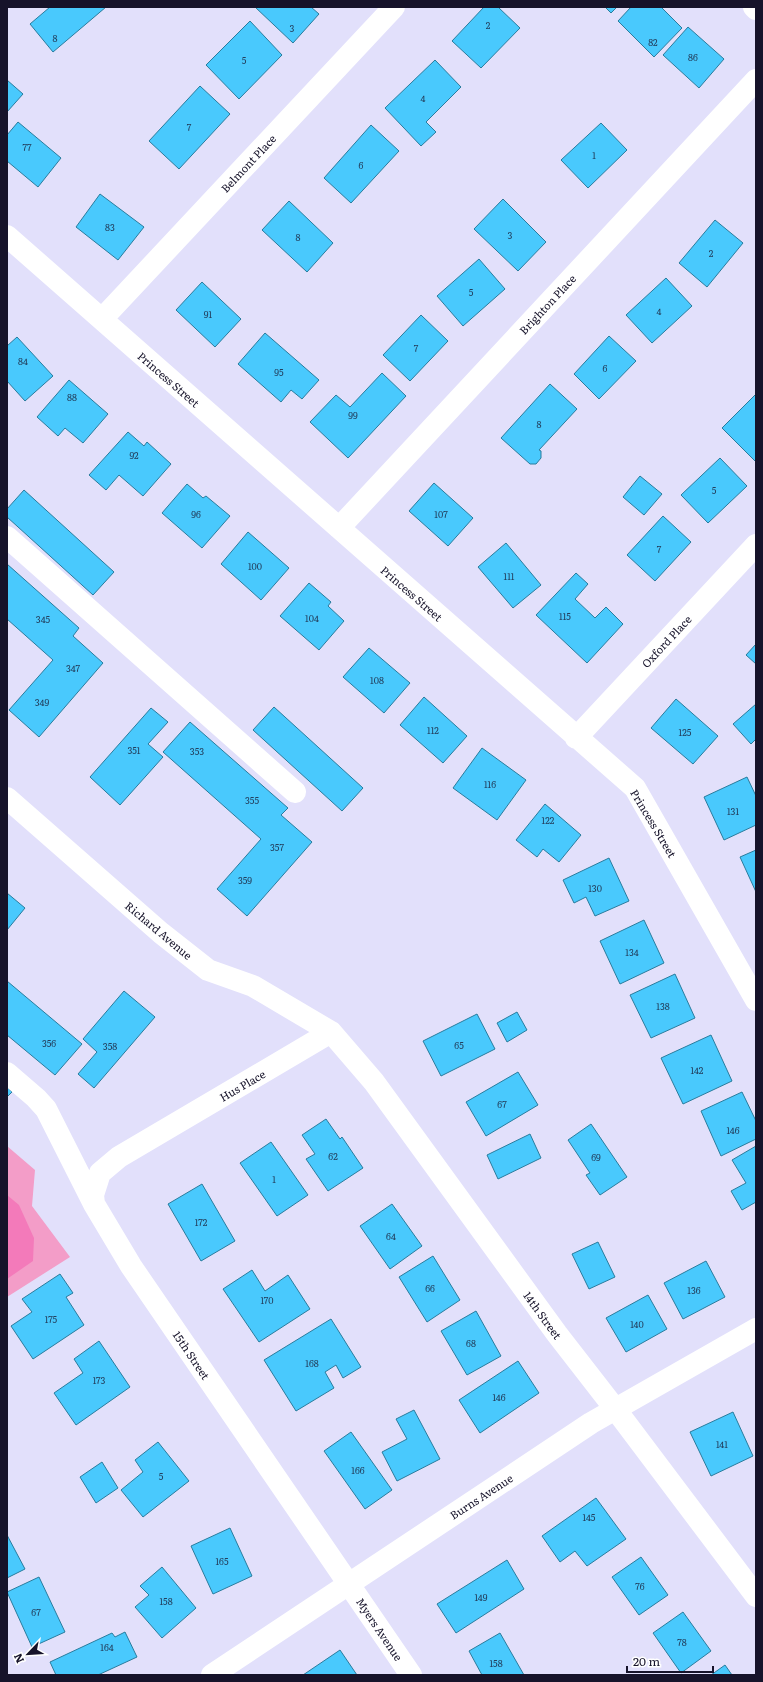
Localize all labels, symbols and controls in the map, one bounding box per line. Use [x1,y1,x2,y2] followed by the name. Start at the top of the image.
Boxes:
[486,18,491,32] house number: 2
[290,21,295,35] house number: 3
[53,31,58,45] house number: 8
[648,35,658,49] house number: 82
[688,50,698,64] house number: 86
[242,53,247,67] house number: 5
[421,91,426,105] house number: 4
[187,120,192,134] house number: 7
[217,130,279,196] street label: Belmont Place
[22,140,32,154] house number: 77
[592,148,596,162] house number: 1
[359,158,364,172] house number: 6
[105,220,115,234] house number: 83
[508,228,513,242] house number: 3
[296,230,301,244] house number: 8
[709,246,714,260] house number: 2
[515,270,579,337] street label: Brighton Place
[469,285,474,299] house number: 5
[657,304,662,318] house number: 4
[204,307,213,321] house number: 91
[414,341,419,355] house number: 7
[135,348,204,411] street label: Princess Street
[18,354,28,368] house number: 84
[603,361,608,375] house number: 6
[274,365,284,379] house number: 95
[67,390,77,404] house number: 88
[348,408,358,422] house number: 99
[537,417,542,431] house number: 8
[129,448,139,462] house number: 92
[712,483,717,497] house number: 5
[191,507,201,521] house number: 96
[434,507,448,521] house number: 107
[657,542,662,556] house number: 7
[248,559,262,573] house number: 100
[378,562,447,625] street label: Princess Street
[504,569,515,583] house number: 111
[559,609,571,623] house number: 115
[305,611,319,625] house number: 104
[637,611,695,671] street label: Oxford Place
[36,612,51,626] house number: 345
[66,661,80,675] house number: 347
[370,673,384,687] house number: 108
[35,695,50,709] house number: 349
[427,723,439,737] house number: 112
[679,725,692,739] house number: 125
[127,743,141,757] house number: 351
[190,744,204,758] house number: 353
[484,777,496,791] house number: 116
[627,786,681,861] street label: Princess Street
[245,793,259,807] house number: 355
[727,804,739,818] house number: 131
[542,813,555,827] house number: 122
[270,840,284,854] house number: 357
[238,873,252,887] house number: 359
[588,881,602,895] house number: 130
[122,897,196,963] street label: Richard Avenue
[625,945,639,959] house number: 134
[656,999,670,1013] house number: 138
[42,1036,56,1050] house number: 356
[454,1038,464,1052] house number: 65
[103,1039,117,1053] house number: 358
[691,1063,704,1077] house number: 142
[216,1065,268,1105] street label: Hus Place
[497,1097,507,1111] house number: 67
[726,1123,740,1137] house number: 146
[328,1149,338,1163] house number: 62
[591,1150,601,1164] house number: 69
[272,1172,276,1186] house number: 1
[195,1215,208,1229] house number: 172
[386,1229,396,1243] house number: 64
[425,1281,435,1295] house number: 66
[687,1283,701,1297] house number: 136
[520,1288,566,1343] street label: 14th Street
[260,1293,274,1307] house number: 170
[45,1312,58,1326] house number: 175
[630,1317,644,1331] house number: 140
[170,1328,214,1383] street label: 15th Street
[466,1336,476,1350] house number: 68
[305,1356,319,1370] house number: 168
[93,1373,105,1387] house number: 173
[492,1390,506,1404] house number: 146
[716,1437,728,1451] house number: 141
[351,1463,365,1477] house number: 166
[159,1469,164,1483] house number: 5
[446,1469,516,1522] street label: Burns Avenue
[583,1510,596,1524] house number: 145
[215,1554,229,1568] house number: 165
[635,1579,645,1593] house number: 76
[475,1590,488,1604] house number: 149
[159,1594,173,1608] house number: 158
[353,1594,407,1664] street label: Myers Avenue
[31,1605,41,1619] house number: 67
[8,1634,48,1674] north arrow
[677,1635,687,1649] house number: 78
[100,1640,114,1654] house number: 164
[627,1648,713,1674] scale bar
[9,1651,27,1666] text: N
[633,1652,660,1670] text: 20 m
[489,1656,503,1670] house number: 158

